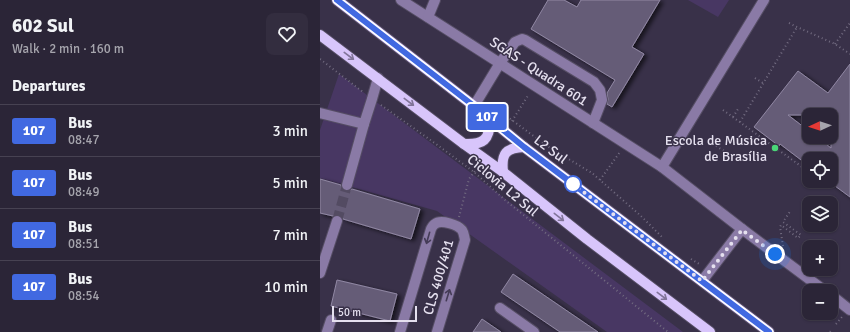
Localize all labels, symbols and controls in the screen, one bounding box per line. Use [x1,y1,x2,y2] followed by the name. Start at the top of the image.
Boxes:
[266,13,308,55] button: heart
[12,14,74,38] text: 602 Sul
[487,33,591,109] street label: SGAS - Quadra 601
[12,41,124,57] text: Walk · 2 min · 160 m
[343,52,354,61] one-way arrow
[12,77,85,95] text: Departures
[403,98,414,106] one-way arrow
[464,104,510,130] line badge: 107
[476,108,498,125] text: 107
[802,108,838,144] north arrow
[802,108,838,320] map controls
[68,114,92,132] text: Bus
[23,122,45,139] text: 107
[272,122,308,140] text: 3 min
[531,131,571,167] street label: L2 Sul
[68,132,100,148] text: 08:47
[665,132,767,165] place label: Escola de Música de Brasília
[770,143,780,153] marker: Escola de Música de Brasília
[464,151,542,220] street label: Ciclovia L2 Sul
[802,152,838,188] button: locate
[68,166,92,184] text: Bus
[23,174,45,191] text: 107
[272,174,308,192] text: 5 min
[564,175,582,193] unlabelled marker
[68,184,100,200] text: 08:49
[802,196,838,232] button: layers
[554,213,565,221] one-way arrow
[68,218,92,236] text: Bus
[23,226,45,243] text: 107
[272,226,308,244] text: 7 min
[424,231,431,244] one-way arrow
[68,236,100,252] text: 08:51
[420,237,457,317] street label: CLS 400/401
[802,240,838,276] button: +
[765,244,785,264] your location
[68,270,92,288] text: Bus
[23,278,45,295] text: 107
[264,278,308,296] text: 10 min
[802,284,838,320] button: −
[68,288,100,304] text: 08:54
[445,288,452,301] one-way arrow
[657,292,668,300] one-way arrow
[332,304,417,323] scale bar
[338,306,361,319] text: 50 m

